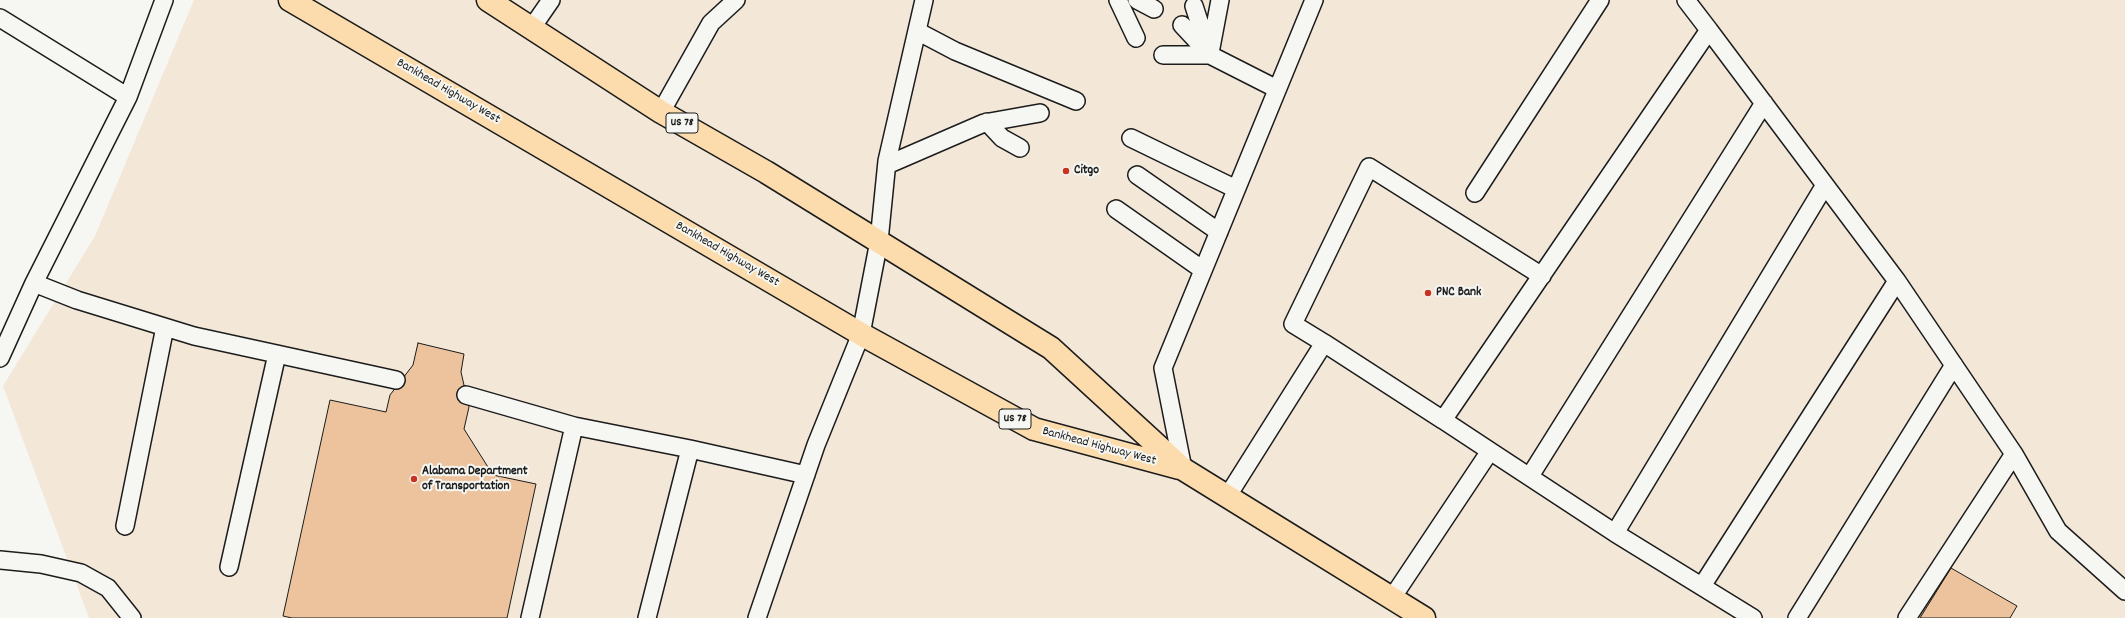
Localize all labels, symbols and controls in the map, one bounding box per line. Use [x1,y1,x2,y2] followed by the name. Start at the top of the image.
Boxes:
[393,56,503,128] street label: Bankhead Highway West
[666,113,698,133] road number: US 78
[1074,163,1099,179] place label: Citgo
[1061,166,1071,176] marker: Citgo
[672,219,782,291] street label: Bankhead Highway West
[1436,285,1481,301] place label: PNC Bank
[1423,288,1433,298] marker: PNC Bank
[999,409,1031,429] road number: US 78
[1040,424,1158,470] street label: Bankhead Highway West
[422,464,528,495] place label: Alabama Department of Transportation
[409,474,419,484] marker: Alabama Department of Transportation

